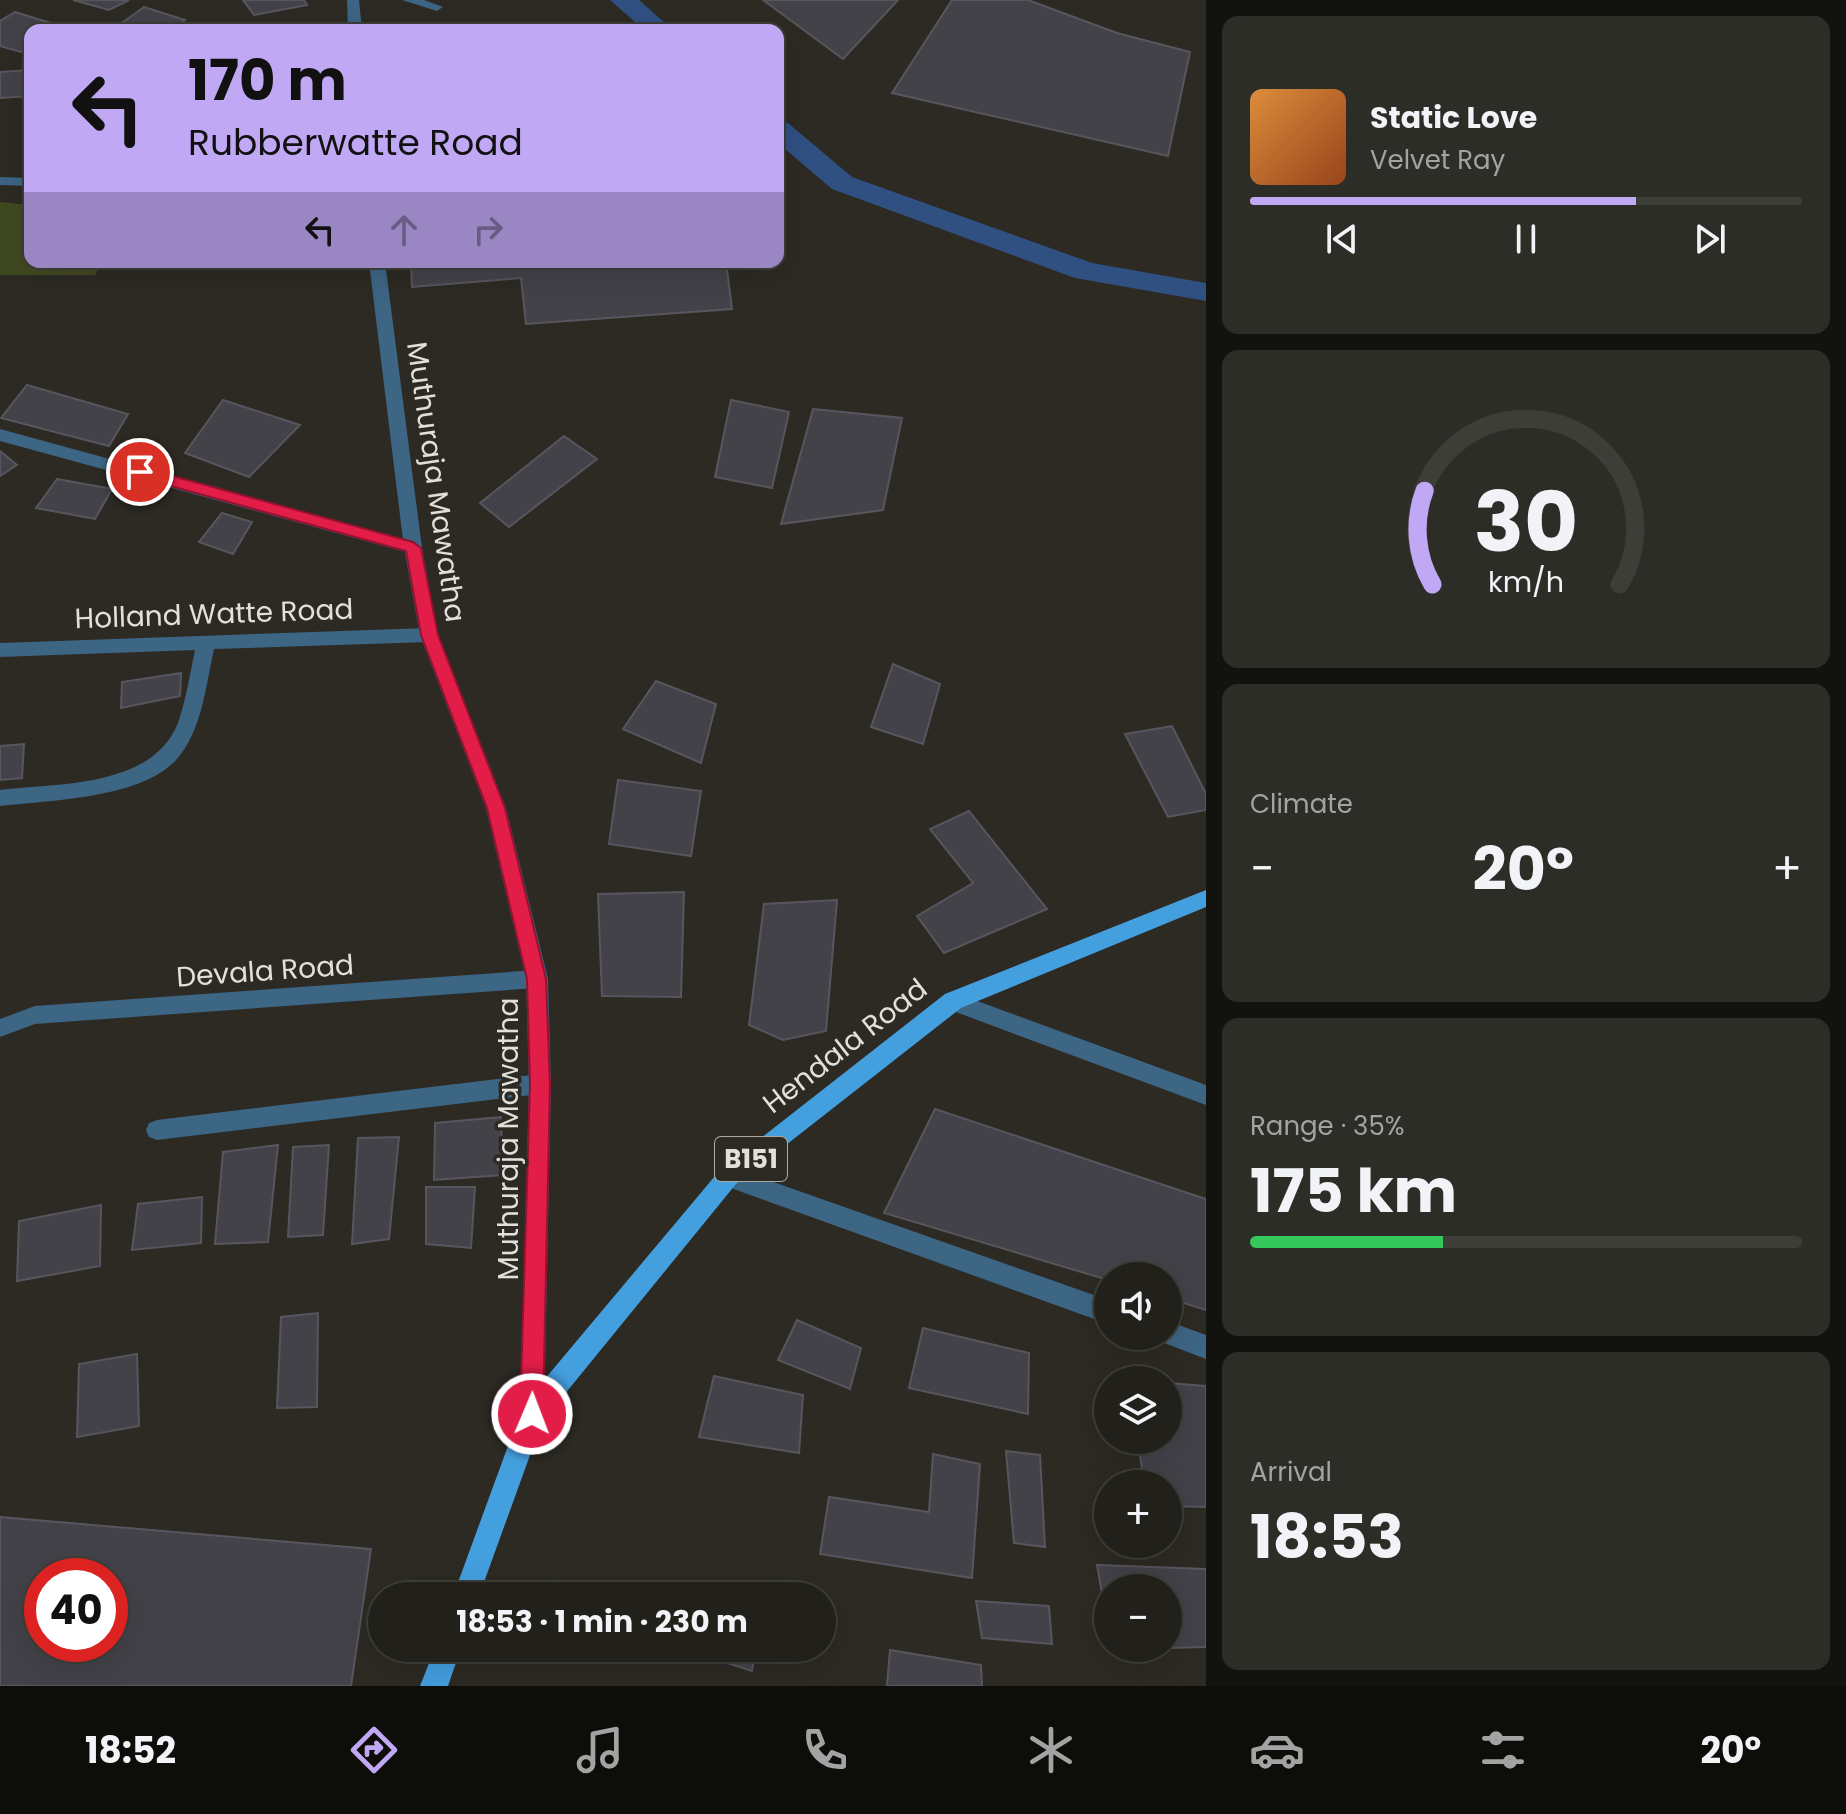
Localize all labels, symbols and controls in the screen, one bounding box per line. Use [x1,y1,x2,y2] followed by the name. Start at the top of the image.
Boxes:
[188,41,347,120] text: 170 m
[56,56,160,160] icon: left
[1370,96,1537,139] text: Static Love
[188,117,523,168] text: Rubberwatte Road
[1370,142,1505,178] text: Velvet Ray
[298,208,342,252] icon: left
[382,208,426,252] icon: ahead
[466,208,510,252] icon: right
[1320,217,1364,261] icon: previous
[1504,217,1548,261] icon: pause
[1688,217,1732,261] icon: next
[397,339,475,625] street label: Muthuraja Mawatha
[106,438,174,506] pin
[118,450,162,494] icon: arrive
[1474,464,1578,580] text: 30
[1488,562,1564,602] text: km/h
[74,590,354,638] street label: Holland Watte Road
[1250,786,1353,822] text: Climate
[1473,827,1574,911] text: 20°
[1250,838,1274,899] text: −
[1772,838,1802,899] text: +
[175,945,355,997] street label: Devala Road
[755,969,935,1123] street label: Hendala Road
[489,998,528,1280] street label: Muthuraja Mawatha
[1250,1108,1405,1144] text: Range · 35%
[715,1137,787,1181] road number: B151
[1250,1149,1457,1233] text: 175 km
[1094,1262,1182,1662] map controls
[1094,1262,1182,1350] button: sound
[1094,1366,1182,1454] button: layers
[490,1372,574,1456] position arrow
[1250,1454,1332,1490] text: Arrival
[1094,1470,1182,1558] button: +
[1250,1495,1404,1579] text: 18:53
[24,1558,128,1662] speed limit sign: 40
[1094,1574,1182,1662] button: −
[456,1600,748,1643] text: 18:53 · 1 min · 230 m
[346,1722,402,1778] icon: directions
[572,1722,628,1778] icon: music
[797,1722,853,1778] icon: phone
[1023,1722,1079,1778] icon: climate
[1249,1722,1305,1778] icon: car
[1475,1722,1531,1778] icon: filters
[85,1725,176,1776] text: 18:52
[1700,1725,1761,1776] text: 20°

